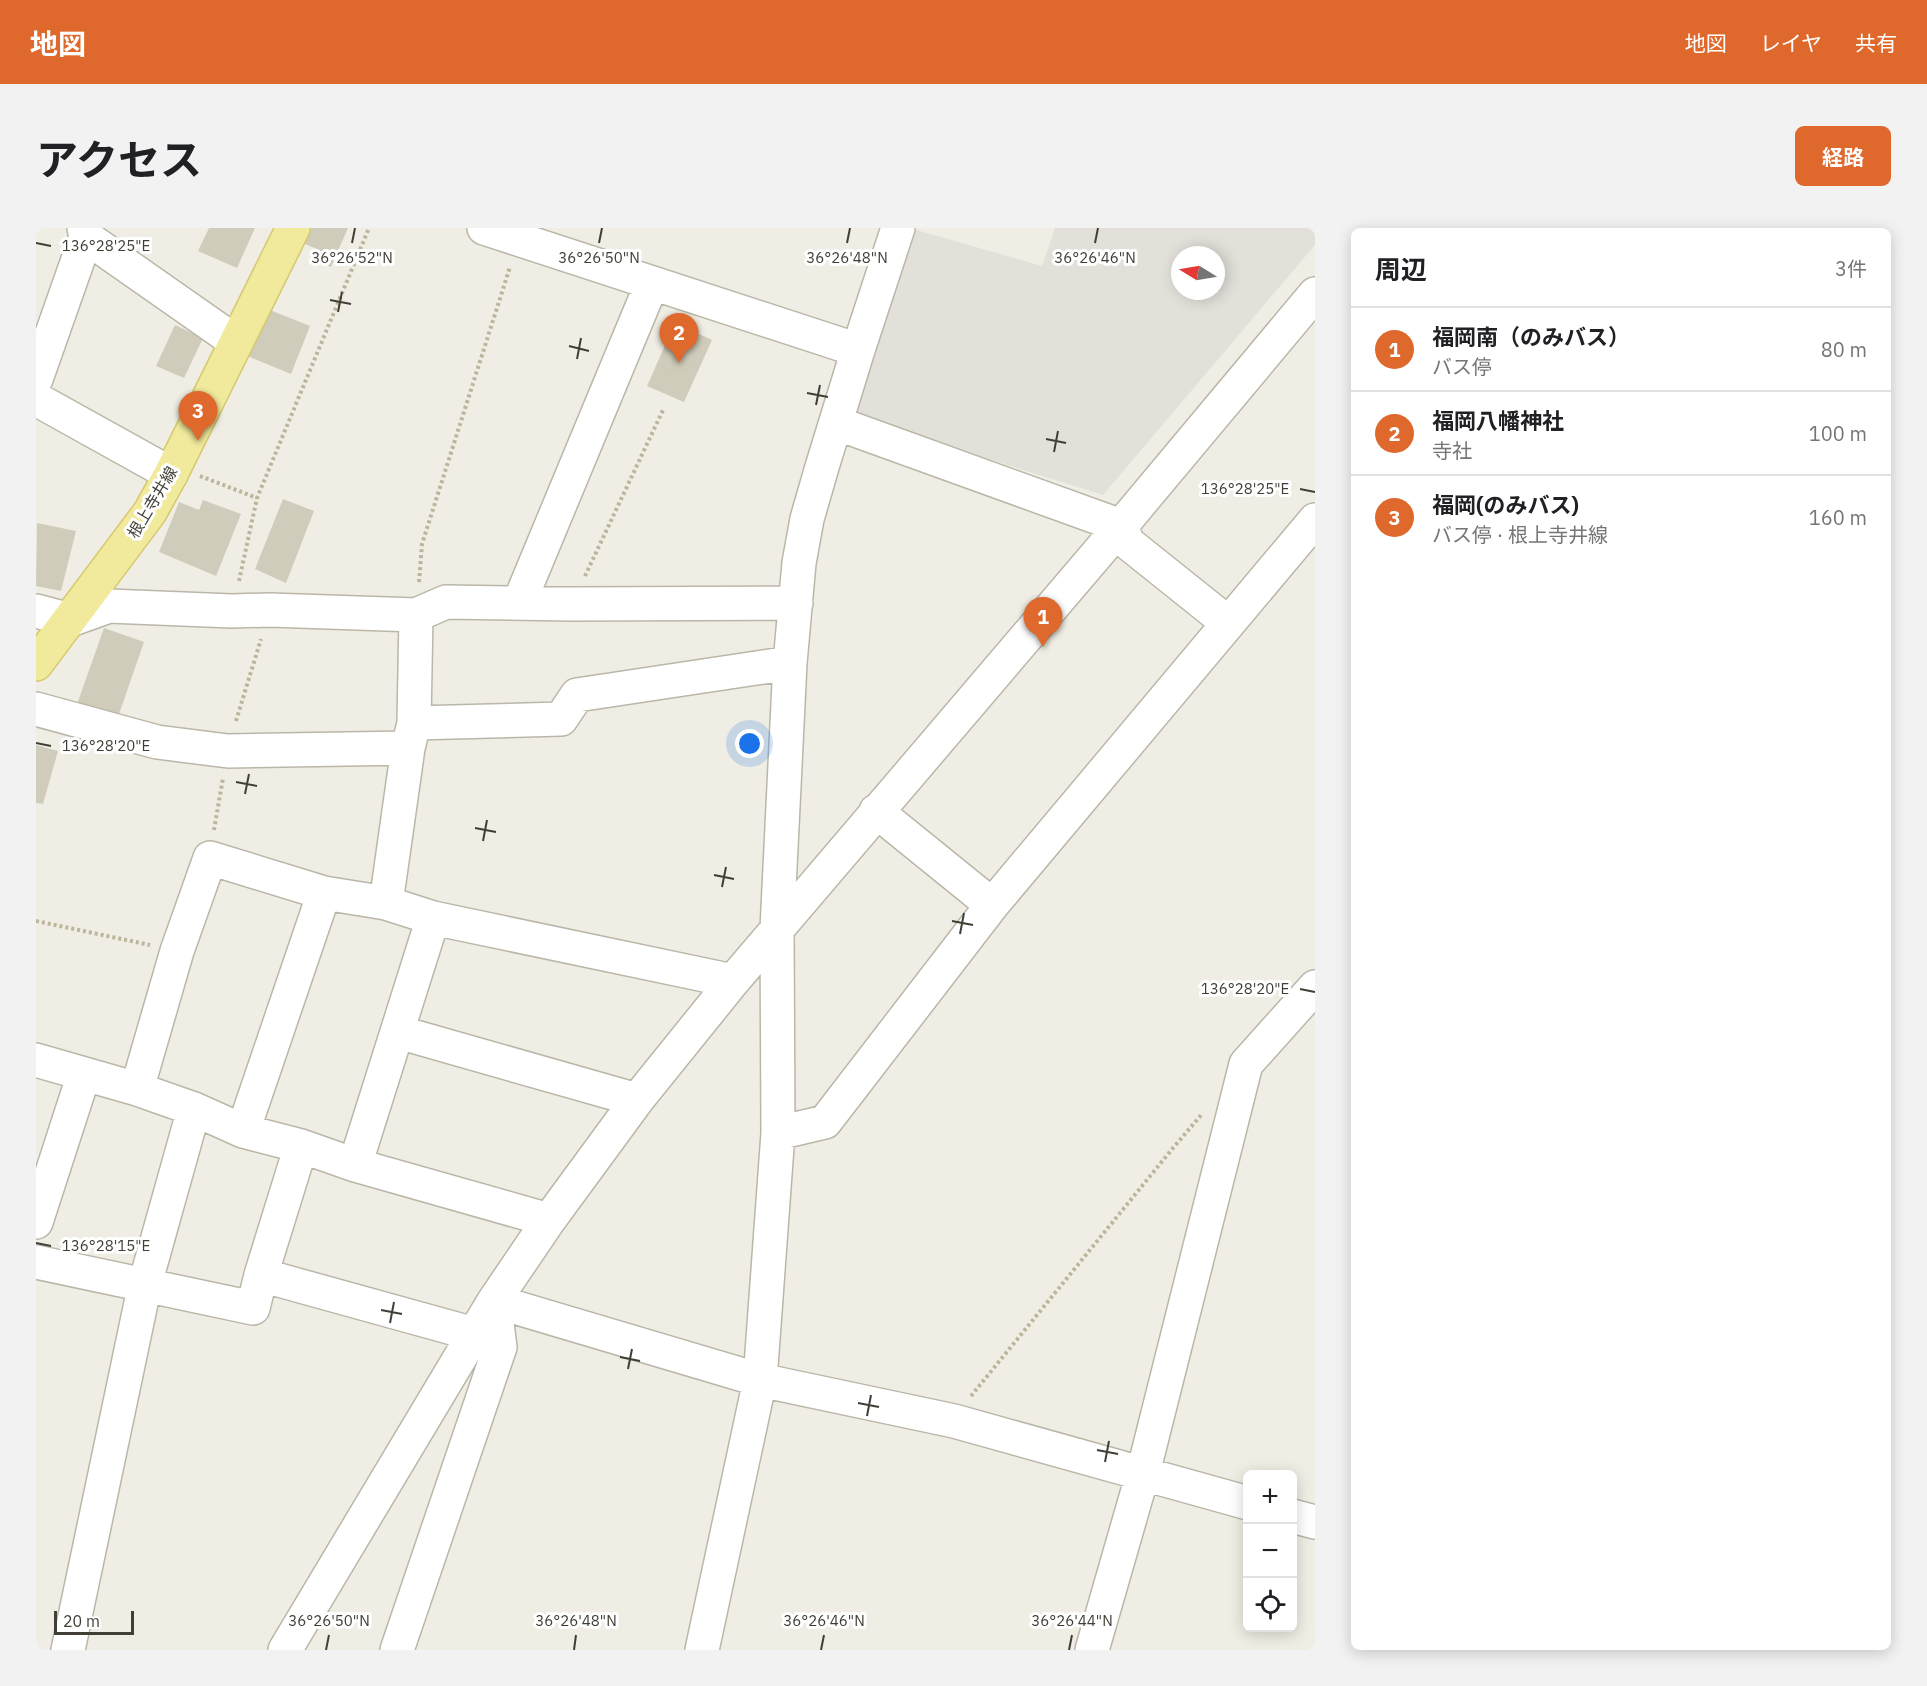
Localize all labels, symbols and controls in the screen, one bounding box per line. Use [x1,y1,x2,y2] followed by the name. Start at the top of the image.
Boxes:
[30,25,86,62] text: 地図
[1685,29,1727,57] text: 地図
[1760,29,1822,57] text: レイヤ
[1855,29,1897,57] text: 共有
[1795,126,1891,186] button: 経路
[36,132,202,187] text: アクセス
[62,236,150,255] text: 136°28'25"E
[1171,246,1225,300] north arrow
[311,248,393,267] text: 36°26'52"N
[558,248,640,267] text: 36°26'50"N
[806,248,888,267] text: 36°26'48"N
[1054,248,1136,267] text: 36°26'46"N
[1375,252,1427,286] text: 周辺
[1835,255,1867,282] text: 3件
[660,314,698,363] pin: 2
[1432,322,1630,351] text: 福岡南（のみバス）
[1389,336,1401,363] text: 1
[1821,336,1867,363] text: 80 m
[1432,353,1492,380] text: バス停
[178,392,218,441] pin: 3
[1432,406,1564,435] text: 福岡八幡神社
[1389,420,1401,447] text: 2
[1809,420,1867,447] text: 100 m
[1432,437,1472,464] text: 寺社
[123,463,181,541] street label: 根上寺井線
[1201,479,1289,498] text: 136°28'25"E
[1432,490,1579,519] text: 福岡(のみバス)
[1389,504,1401,531] text: 3
[1809,504,1867,531] text: 160 m
[1432,521,1608,548] text: バス停 · 根上寺井線
[1024,598,1062,647] pin: 1
[735,729,764,758] your location
[62,736,150,755] text: 136°28'20"E
[1201,979,1289,998] text: 136°28'20"E
[62,1236,150,1255] text: 136°28'15"E
[1243,1470,1297,1632] map controls
[1243,1470,1297,1524] button: +
[1243,1524,1297,1578] button: −
[1243,1578,1297,1632] button: locate
[54,1608,134,1636] scale bar
[63,1611,100,1631] text: 20 m
[288,1611,370,1630] text: 36°26'50"N
[535,1611,617,1630] text: 36°26'48"N
[783,1611,865,1630] text: 36°26'46"N
[1031,1611,1113,1630] text: 36°26'44"N

